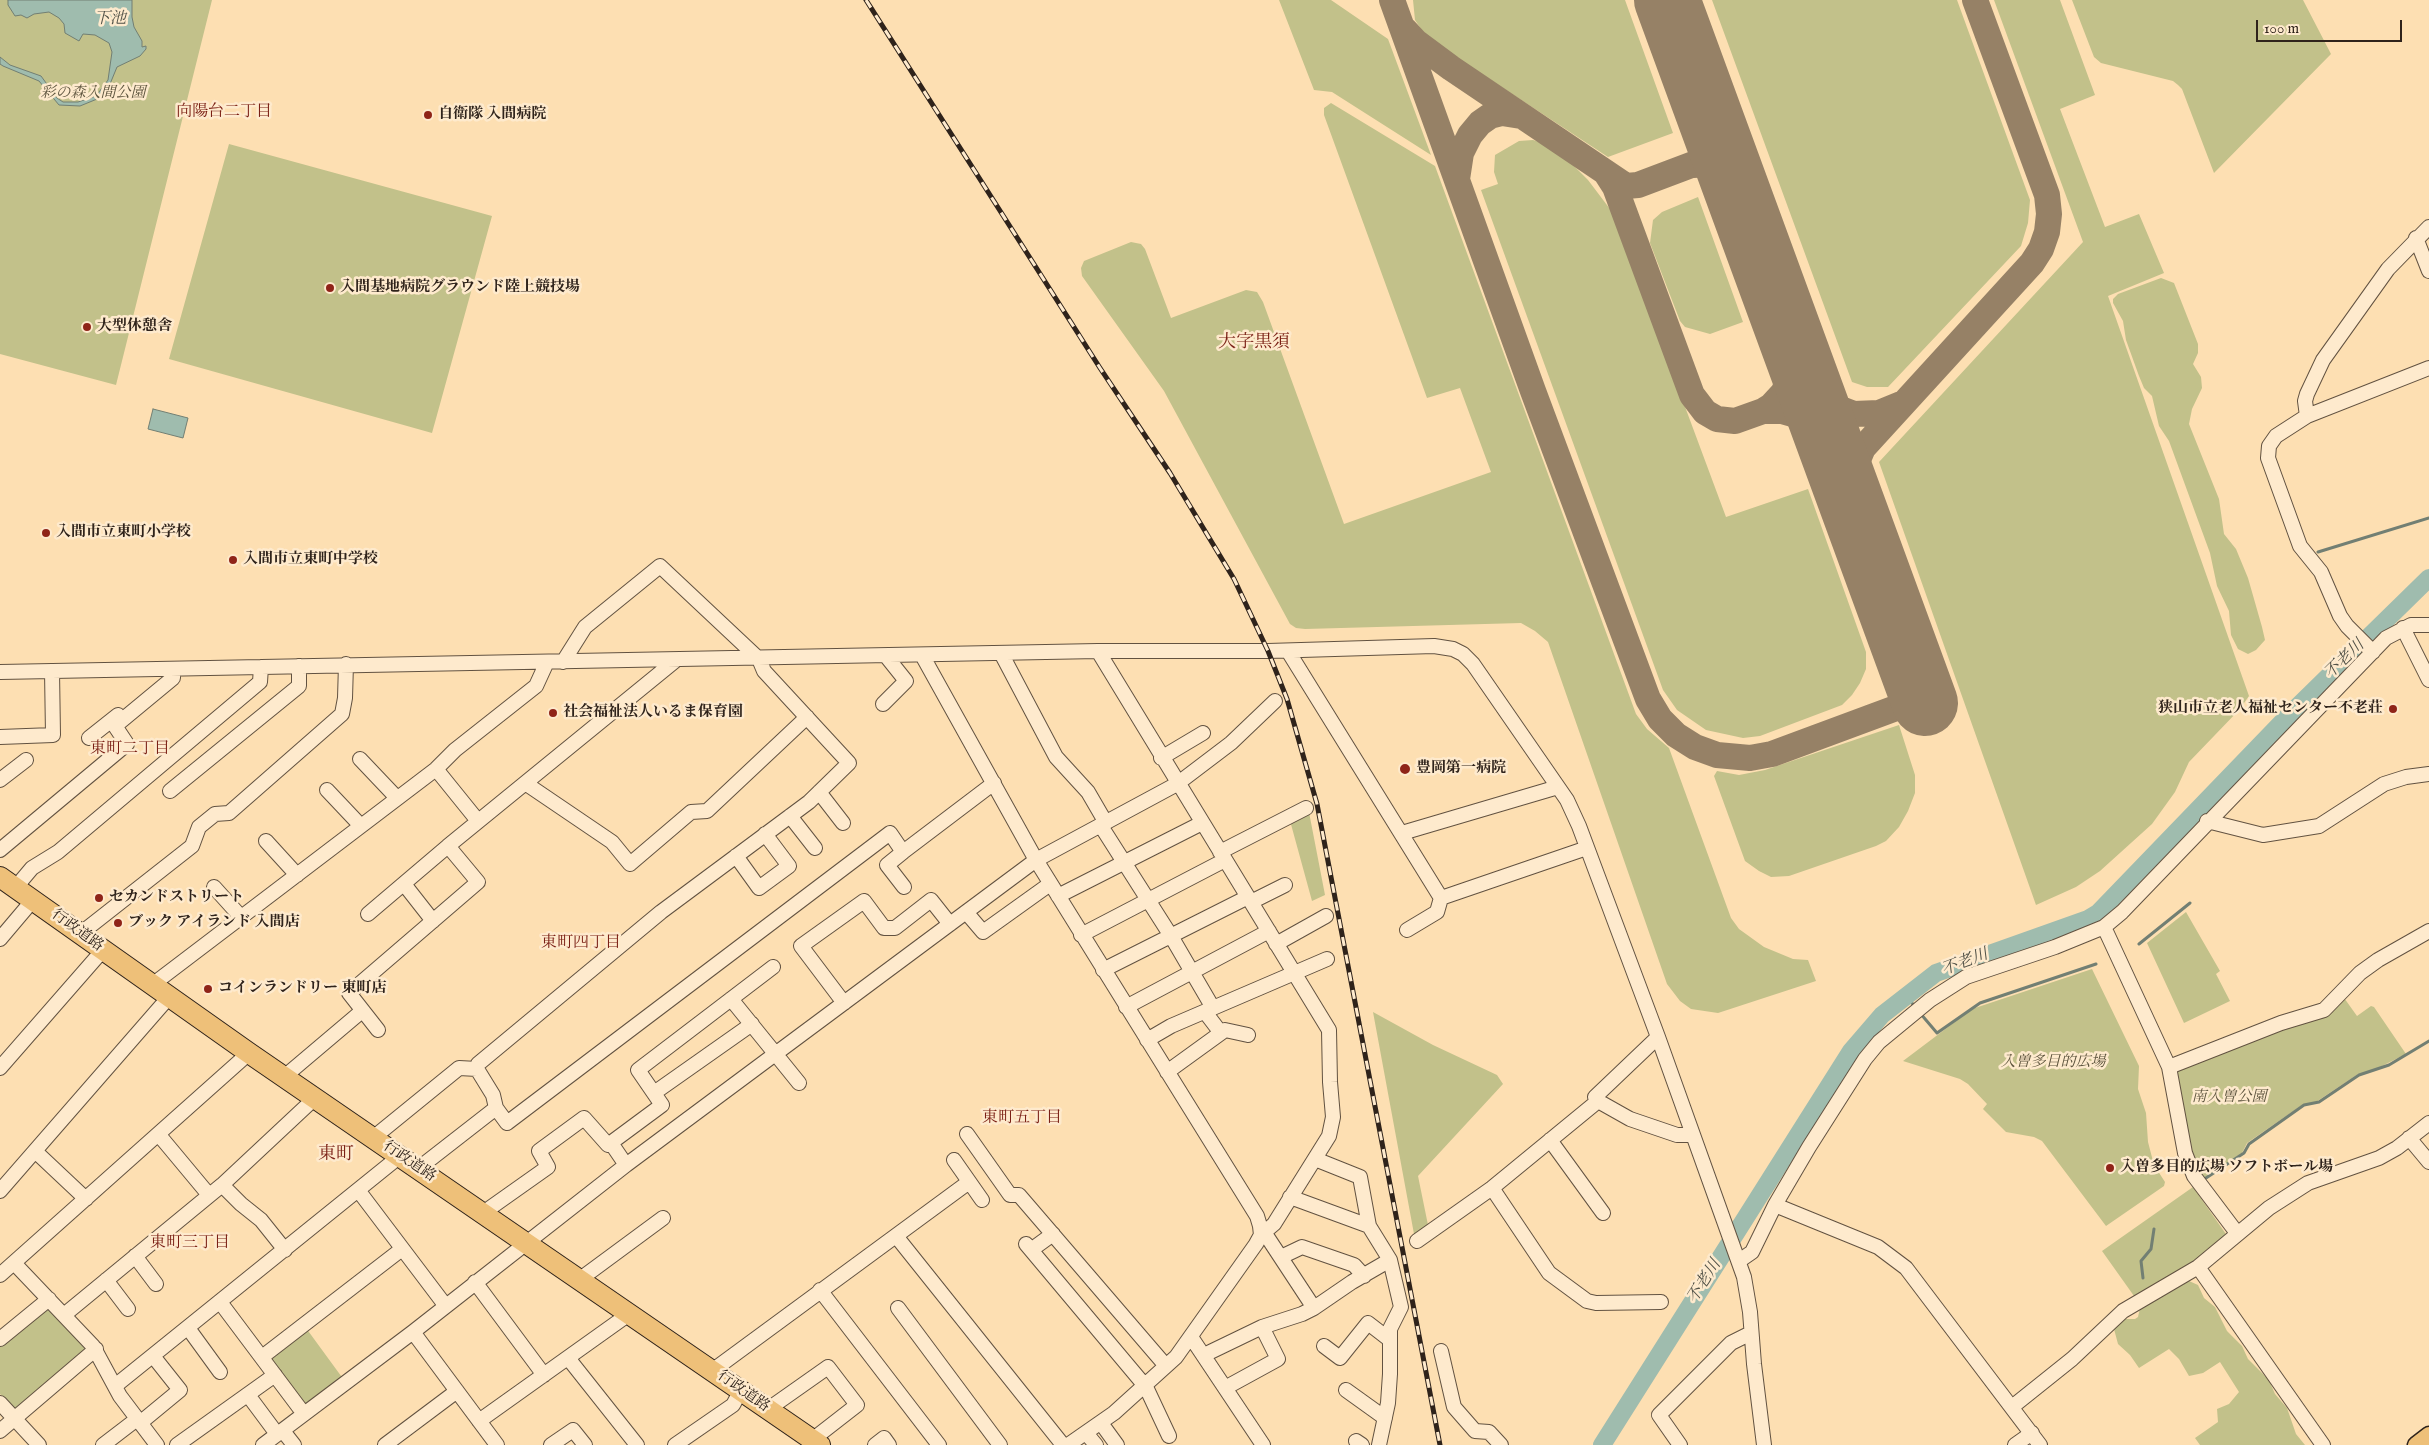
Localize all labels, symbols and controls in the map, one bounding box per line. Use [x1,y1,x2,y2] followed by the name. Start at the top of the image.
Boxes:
[94,10,126,30] water label: 下池
[2259,10,2405,42] scale bar
[2264,19,2299,38] text: 100 m
[41,85,145,103] park label: 彩の森入間公園
[176,103,272,123] district label: 向陽台二丁目
[438,106,546,124] place label: 自衛隊 入間病院
[422,109,434,121] marker: 自衛隊 入間病院
[340,279,580,297] place label: 入間基地病院グラウンド陸上競技場
[324,282,336,294] marker: 入間基地病院グラウンド陸上競技場
[97,318,172,336] place label: 大型休憩舎
[81,321,93,333] marker: 大型休憩舎
[1218,332,1290,354] district label: 大字黒須
[56,524,191,542] place label: 入間市立東町小学校
[40,527,52,539] marker: 入間市立東町小学校
[243,551,378,569] place label: 入間市立東町中学校
[227,554,239,566] marker: 入間市立東町中学校
[2321,636,2369,684] water label: 不老川
[2158,700,2383,718] place label: 狭山市立老人福祉センター不老荘
[2387,703,2399,715] marker: 狭山市立老人福祉センター不老荘
[563,704,743,722] place label: 社会福祉法人いるま保育園
[547,707,559,719] marker: 社会福祉法人いるま保育園
[90,740,170,760] district label: 東町二丁目
[1416,760,1506,778] place label: 豊岡第一病院
[1398,762,1412,776] marker: 豊岡第一病院
[109,889,244,907] place label: セカンドストリート
[93,892,105,904] marker: セカンドストリート
[47,906,107,956] street label: 行政道路
[128,914,300,932] place label: ブック アイランド 入間店
[112,917,124,929] marker: ブック アイランド 入間店
[541,934,621,954] district label: 東町四丁目
[1939,945,1991,981] water label: 不老川
[218,980,386,998] place label: コインランドリー 東町店
[202,983,214,995] marker: コインランドリー 東町店
[2001,1054,2105,1072] park label: 入曽多目的広場
[2192,1089,2266,1107] park label: 南入曽公園
[982,1109,1062,1129] district label: 東町五丁目
[379,1138,439,1186] street label: 行政道路
[318,1144,354,1166] district label: 東町
[2120,1159,2333,1177] place label: 入曽多目的広場 ソフトボール場
[2104,1162,2116,1174] marker: 入曽多目的広場 ソフトボール場
[150,1234,230,1254] district label: 東町三丁目
[1684,1257,1726,1307] water label: 不老川
[713,1367,773,1417] street label: 行政道路

